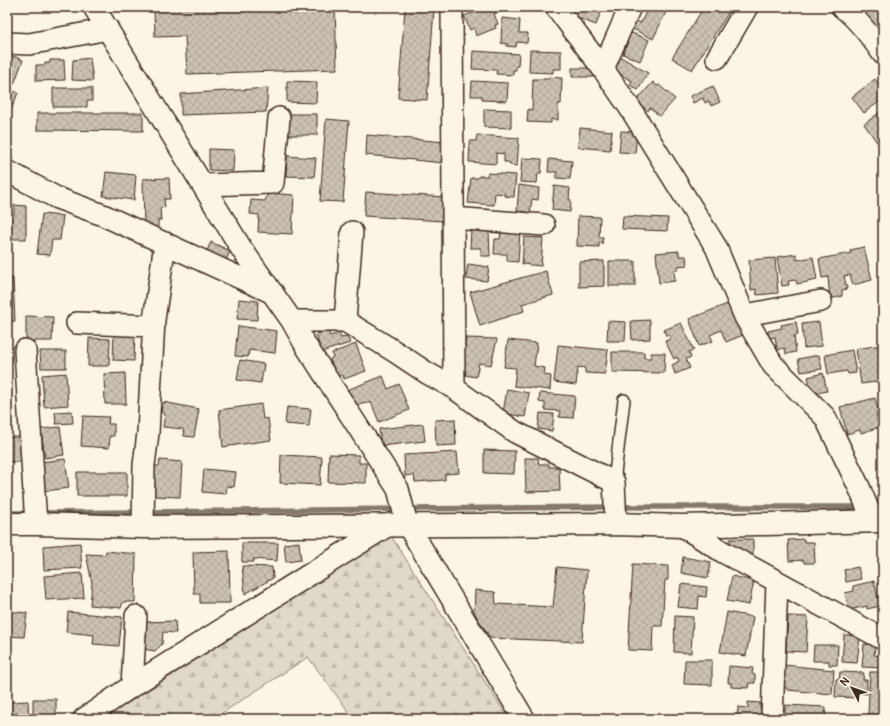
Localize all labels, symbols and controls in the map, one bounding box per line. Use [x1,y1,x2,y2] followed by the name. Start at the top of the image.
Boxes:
[832,668,872,708] north arrow
[837,674,853,689] text: N

